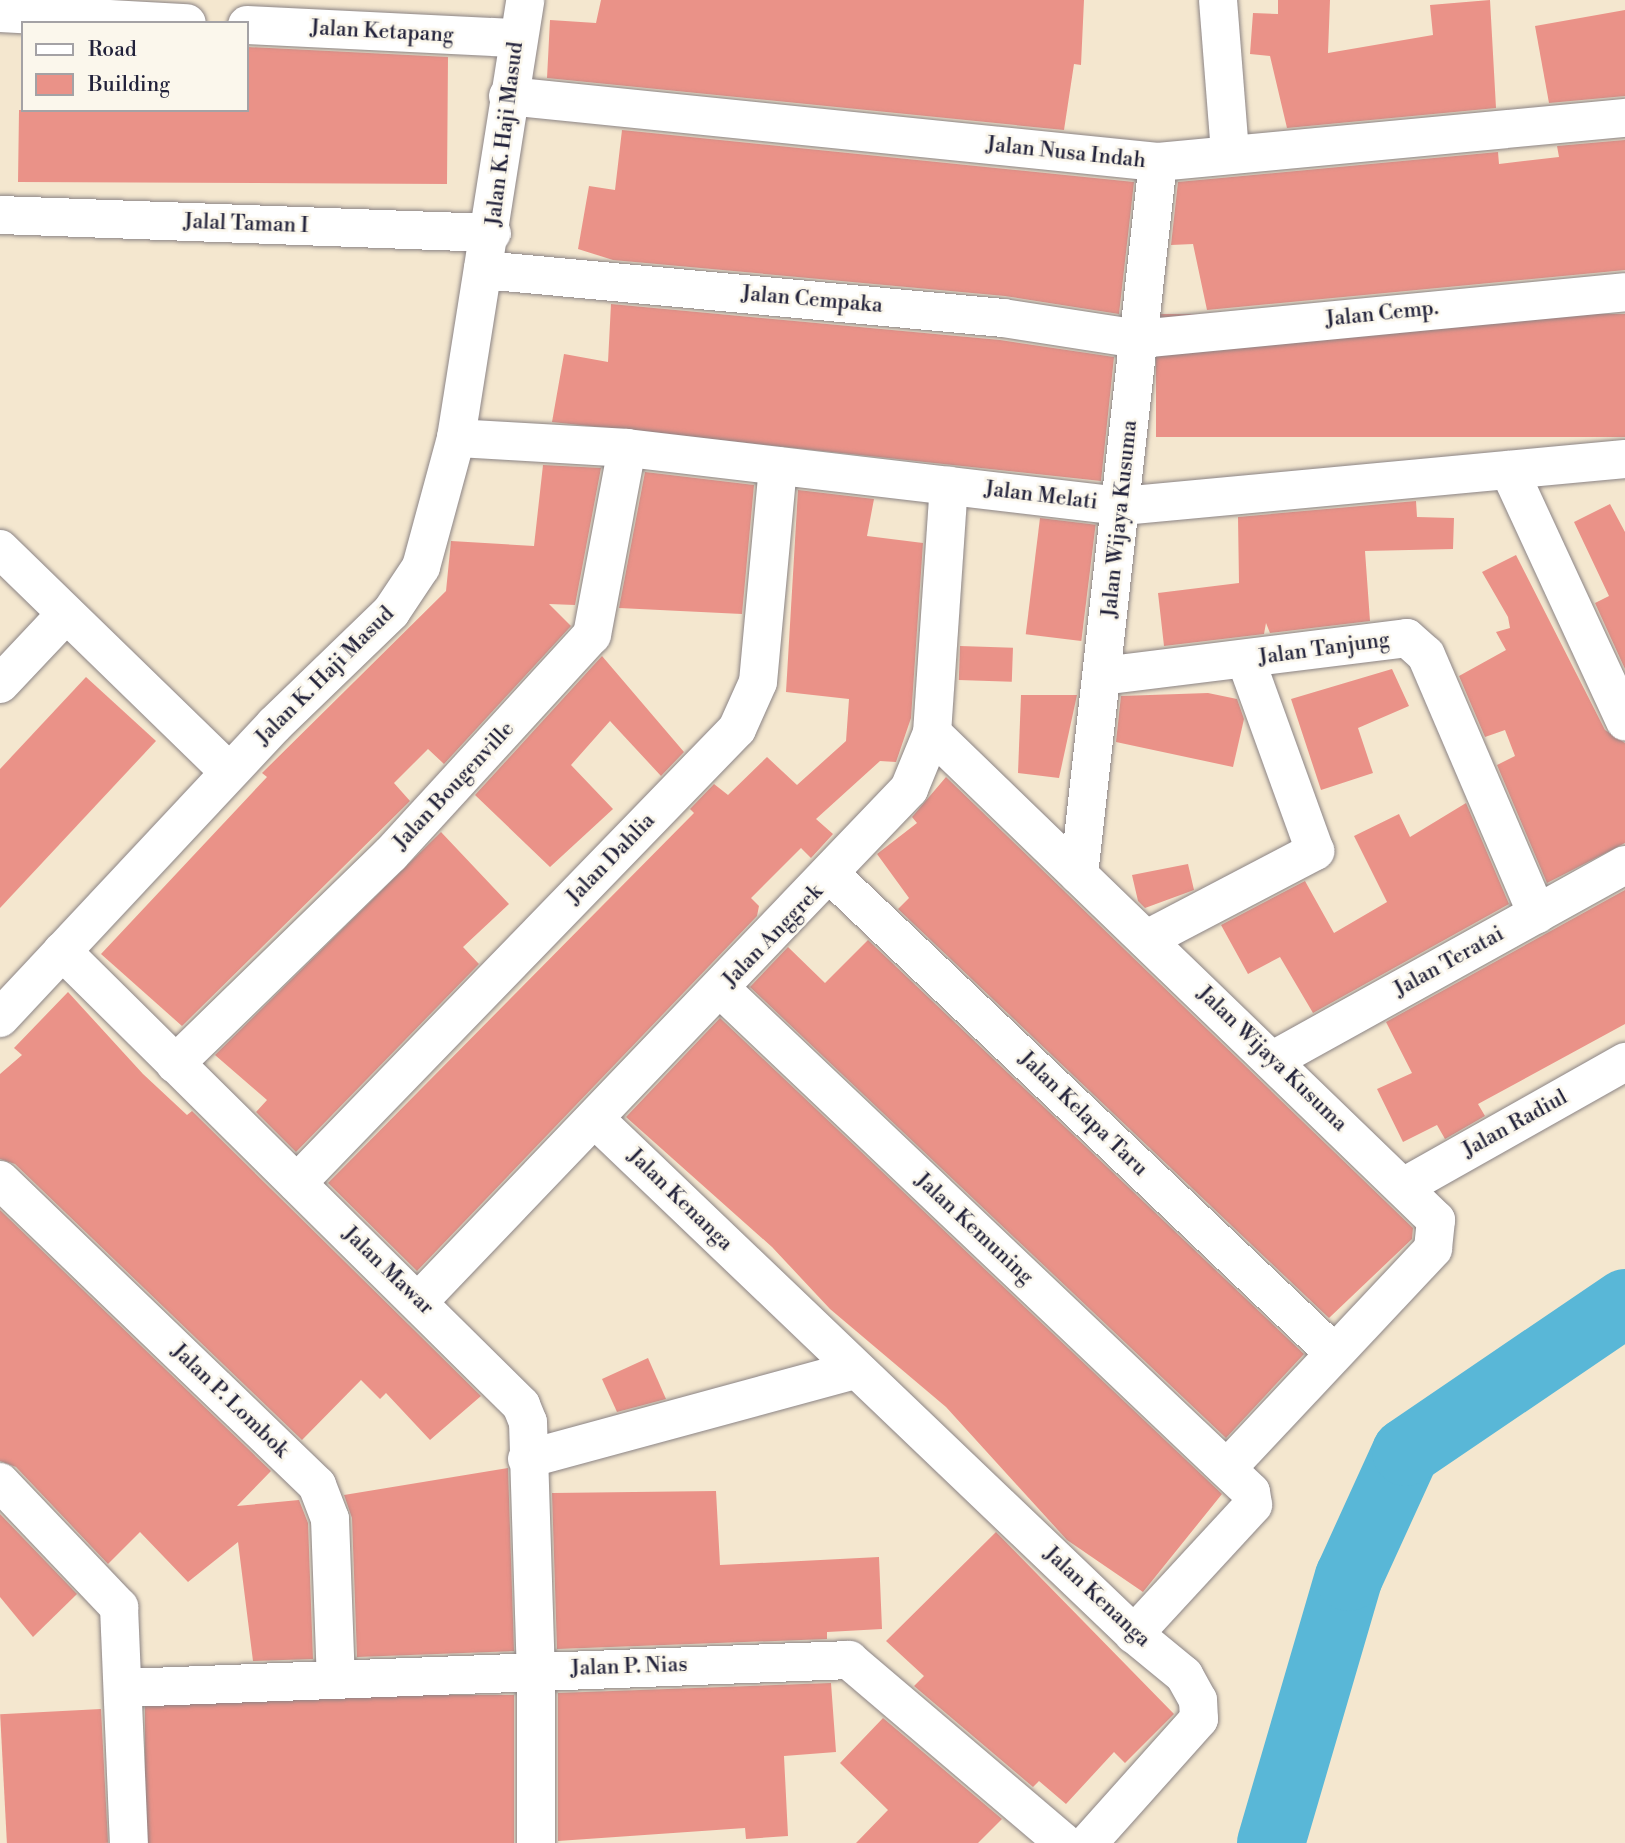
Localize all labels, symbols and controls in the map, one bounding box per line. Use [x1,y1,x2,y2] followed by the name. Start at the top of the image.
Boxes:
[310,16,454,48] street label: Jalan Ketapang
[21,21,248,112] legend
[88,37,137,63] text: Road
[481,40,529,228] street label: Jalan K. Haji Masud
[88,72,170,98] text: Building
[985,132,1147,174] street label: Jalan Nusa Indah
[183,209,309,239] street label: Jalal Taman I
[740,281,884,319] street label: Jalan Cempaka
[1324,296,1440,332] street label: Jalan Cemp.
[1097,419,1143,619] street label: Jalan Wijaya Kusuma
[983,477,1099,515] street label: Jalan Melati
[251,602,399,750] street label: Jalan K. Haji Masud
[1257,627,1391,671] street label: Jalan Tanjung
[388,717,520,855] street label: Jalan Bougenville
[561,808,661,910] street label: Jalan Dahlia
[718,879,828,993] street label: Jalan Anggrek
[1390,921,1508,1003] street label: Jalan Teratai
[1192,981,1352,1137] street label: Jalan Wijaya Kusuma
[1014,1046,1152,1182] street label: Jalan Kelapa Taru
[1458,1085,1572,1163] street label: Jalan Radiul
[622,1144,738,1256] street label: Jalan Kenanga
[910,1168,1038,1290] street label: Jalan Kemuning
[337,1221,439,1321] street label: Jalan Mawar
[166,1339,294,1463] street label: Jalan P. Lombok
[1039,1541,1155,1653] street label: Jalan Kenanga
[570,1652,688,1682] street label: Jalan P. Nias

